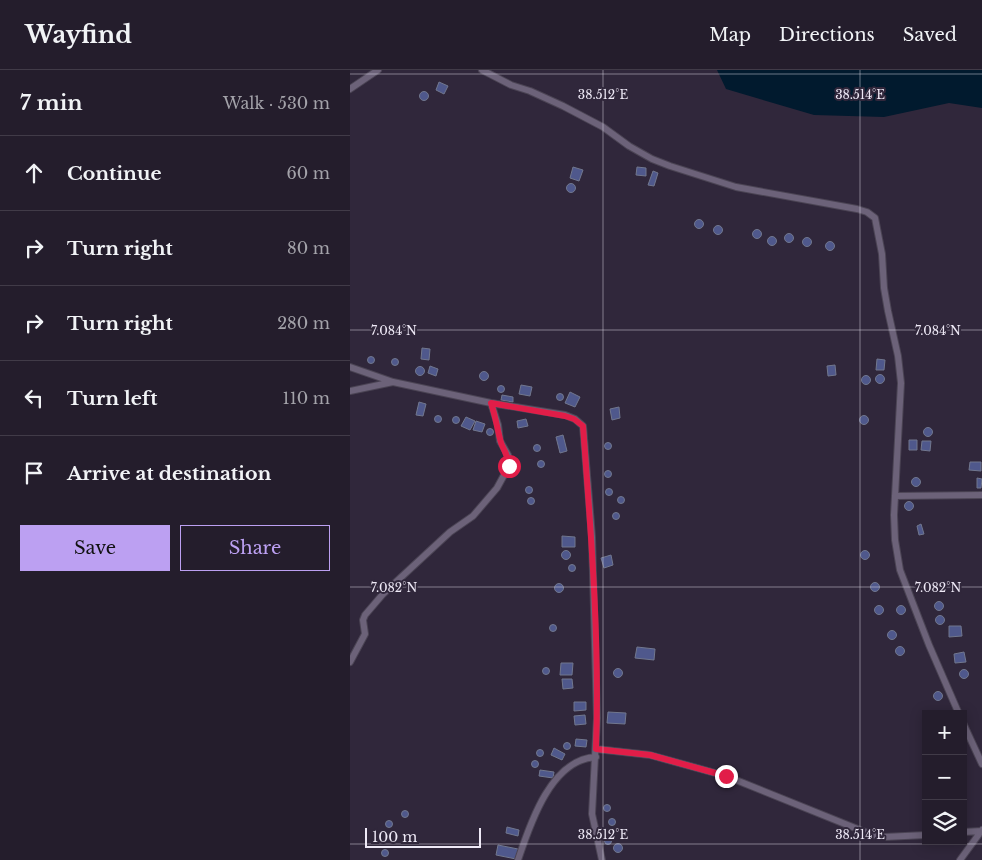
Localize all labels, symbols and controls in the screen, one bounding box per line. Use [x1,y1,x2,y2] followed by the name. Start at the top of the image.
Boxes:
[25,20,132,49] text: Wayfind
[709,24,751,46] text: Map
[779,24,875,46] text: Directions
[903,24,957,46] text: Saved
[578,87,628,102] text: 38.512°E
[835,87,885,102] text: 38.514°E
[20,90,83,116] text: 7 min
[223,93,330,113] text: Walk · 530 m
[20,159,48,187] icon: ahead
[67,162,162,185] text: Continue
[287,163,330,183] text: 60 m
[20,234,48,262] icon: right
[67,237,173,260] text: Turn right
[287,238,330,258] text: 80 m
[20,309,48,337] icon: right
[67,312,173,335] text: Turn right
[277,313,330,333] text: 280 m
[371,323,417,338] text: 7.084°N
[915,323,961,338] text: 7.084°N
[20,384,48,412] icon: left
[67,387,158,410] text: Turn left
[283,388,330,408] text: 110 m
[498,455,521,478] route start
[20,459,48,487] icon: arrive
[67,462,271,485] text: Arrive at destination
[20,525,170,571] button: Save
[180,525,330,571] button: Share
[371,580,417,595] text: 7.082°N
[915,580,961,595] text: 7.082°N
[922,710,967,845] map controls
[922,710,967,755] button: +
[922,755,967,800] button: −
[715,765,738,788] route end
[922,800,967,845] button: layers
[365,825,481,848] scale bar
[578,827,628,842] text: 38.512°E
[835,827,885,842] text: 38.514°E
[372,828,417,846] text: 100 m

